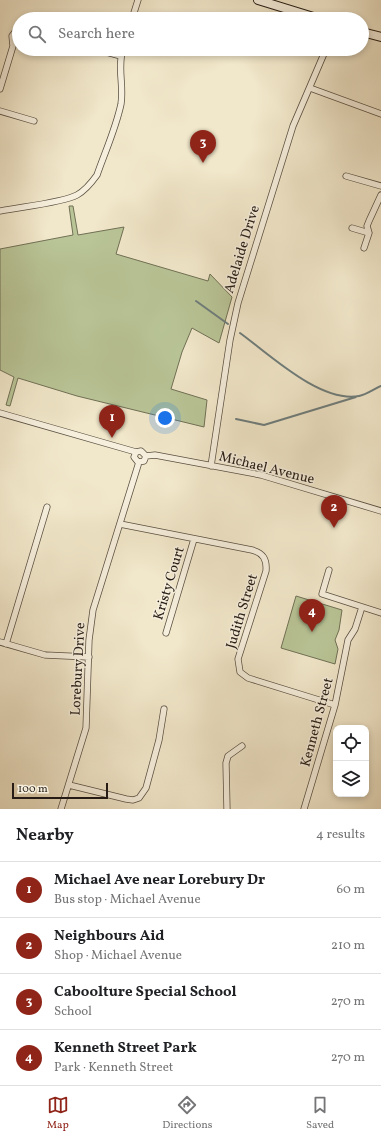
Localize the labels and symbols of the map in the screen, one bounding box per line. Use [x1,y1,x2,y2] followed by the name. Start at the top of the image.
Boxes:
[190,130,216,163] pin: 3
[220,203,265,296] street label: Adelaide Drive
[99,405,125,438] pin: 1
[155,408,175,428] your location
[217,447,317,490] street label: Michael Avenue
[321,495,347,528] pin: 2
[149,544,190,622] street label: Kristy Court
[222,572,263,651] street label: Judith Street
[299,599,325,632] pin: 4
[67,622,90,716] street label: Lorebury Drive
[296,676,339,769] street label: Kenneth Street
[12,781,108,800] scale bar

